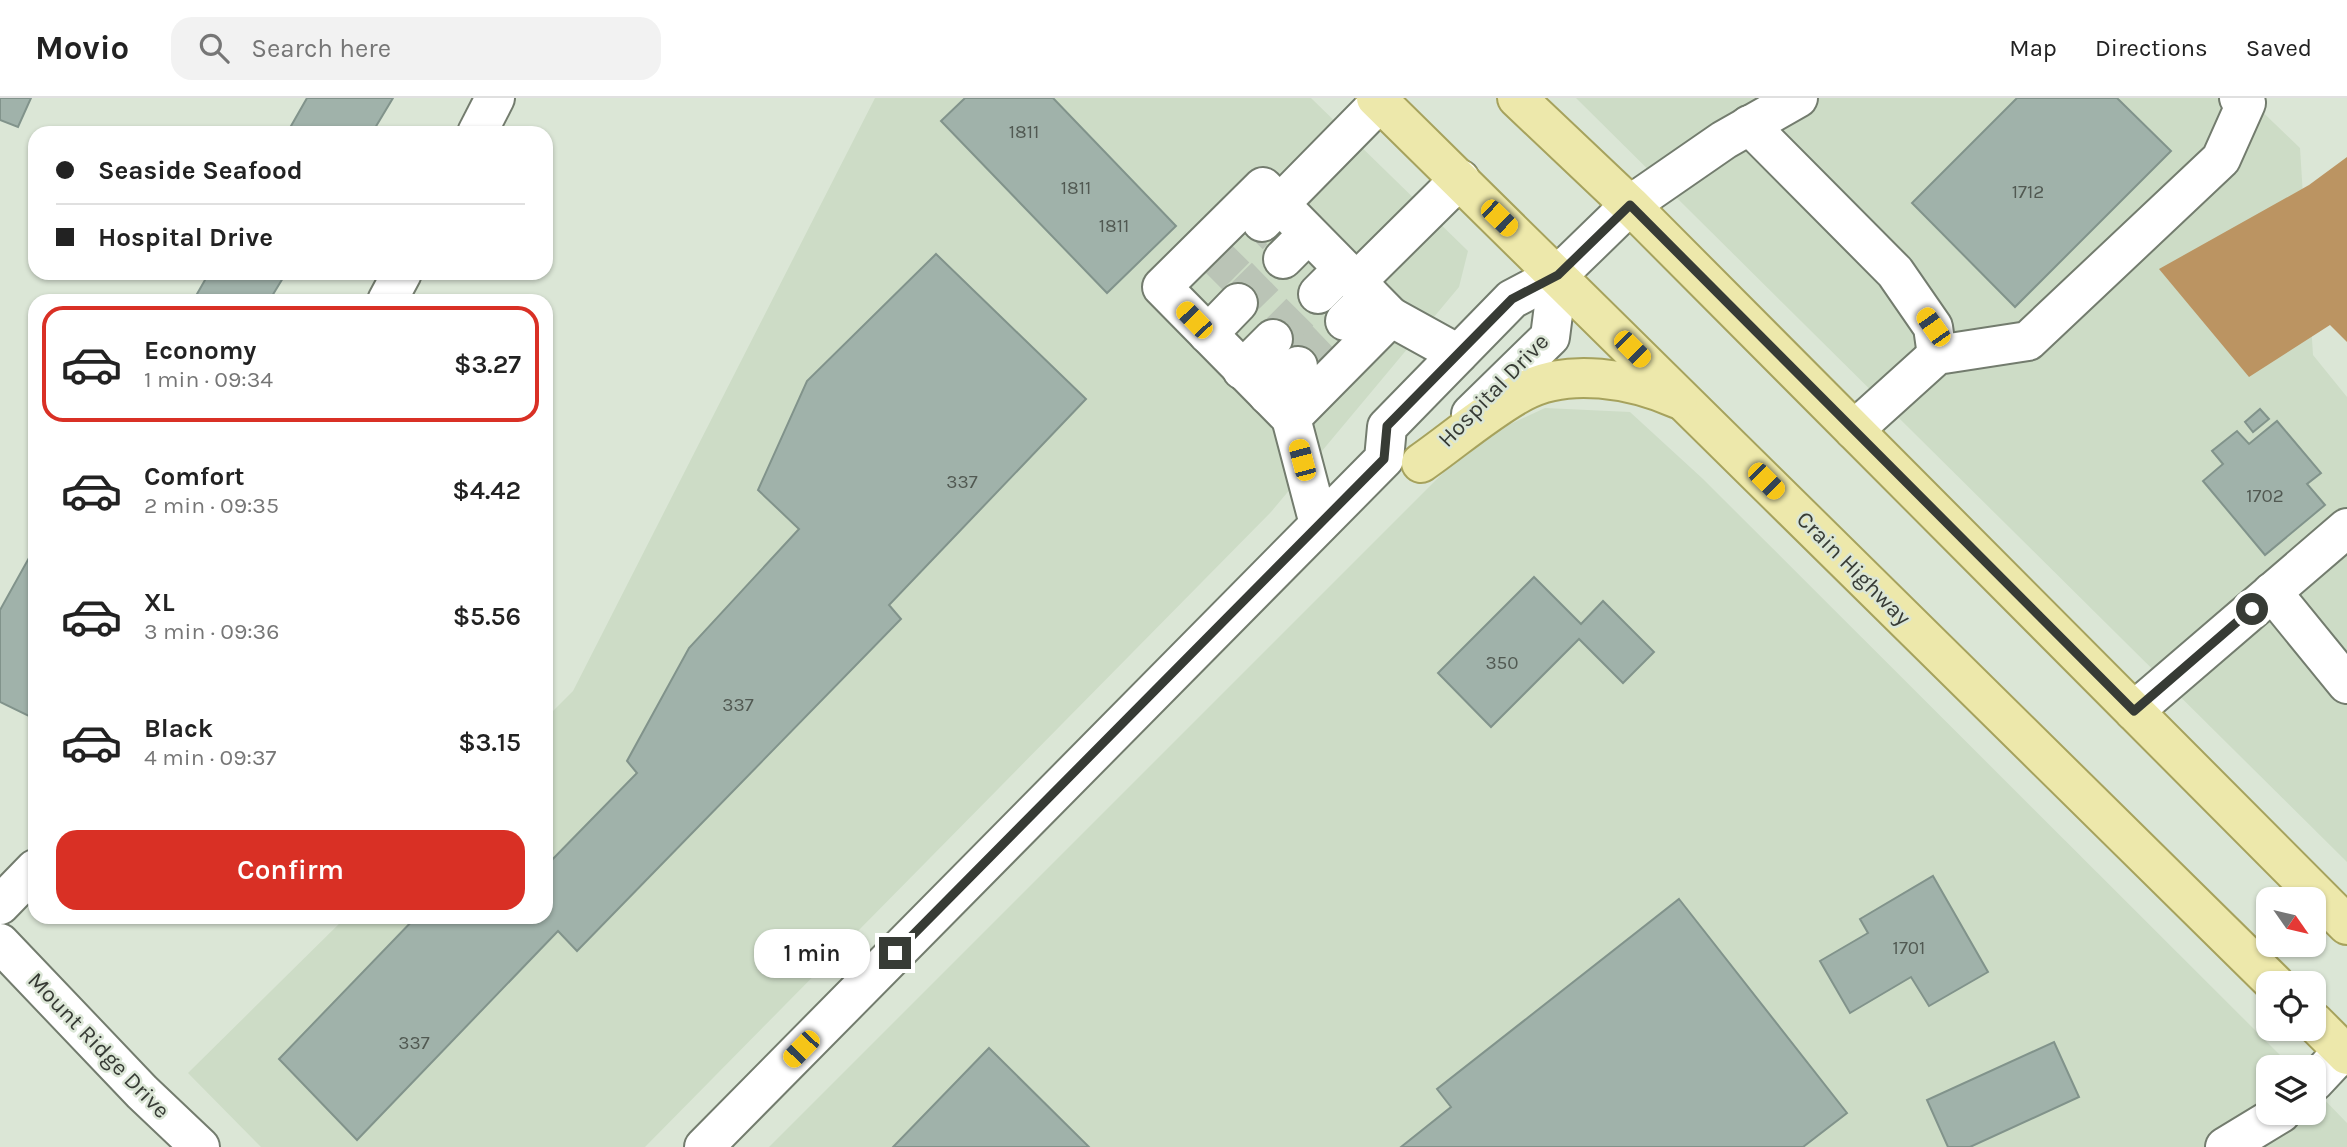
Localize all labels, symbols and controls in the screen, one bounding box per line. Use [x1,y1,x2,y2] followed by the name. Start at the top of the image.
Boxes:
[171,17,661,80] search box
[35,29,129,67] text: Movio
[195,29,233,67] icon: search
[251,33,391,64] text: Search here
[2009,34,2057,62] text: Map
[2095,34,2208,62] text: Directions
[2246,34,2312,62] text: Saved
[1009,121,1039,143] house number: 1811
[98,155,303,186] text: Seaside Seafood
[1061,177,1091,199] house number: 1811
[2012,181,2044,203] house number: 1712
[1477,196,1522,240] car
[1099,215,1129,237] house number: 1811
[98,222,273,253] text: Hospital Drive
[1172,298,1217,342] car
[1913,304,1954,350] car
[1610,327,1655,371] car
[1432,328,1554,453] street label: Hospital Drive
[60,333,123,396] icon: car
[144,335,256,366] text: Economy
[454,349,521,380] text: $3.27
[144,366,273,393] text: 1 min · 09:34
[1287,437,1318,483] car
[60,459,123,522] icon: car
[1744,459,1789,503] car
[144,461,245,492] text: Comfort
[946,471,978,493] house number: 337
[452,475,521,506] text: $4.42
[2246,485,2284,507] house number: 1702
[144,492,279,519] text: 2 min · 09:35
[1791,506,1917,631] street label: Crain Highway
[60,585,123,648] icon: car
[144,587,175,618] text: XL
[2236,593,2268,625] route start
[453,601,521,632] text: $5.56
[144,618,279,645] text: 3 min · 09:36
[1485,652,1519,674] house number: 350
[722,694,754,716] house number: 337
[60,711,123,774] icon: car
[144,713,213,744] text: Black
[458,727,521,758] text: $3.15
[144,744,276,771] text: 4 min · 09:37
[56,830,525,910] button: Confirm
[2256,887,2326,957] north arrow
[2256,887,2326,1125] map controls
[755,928,870,978] callout: 1 min
[879,937,911,969] route end
[1893,937,1925,959] house number: 1701
[783,940,841,967] text: 1 min
[22,967,175,1124] street label: Mount Ridge Drive
[2256,971,2326,1041] button: locate
[779,1027,824,1071] car
[398,1032,430,1054] house number: 337
[2256,1055,2326,1125] button: layers

